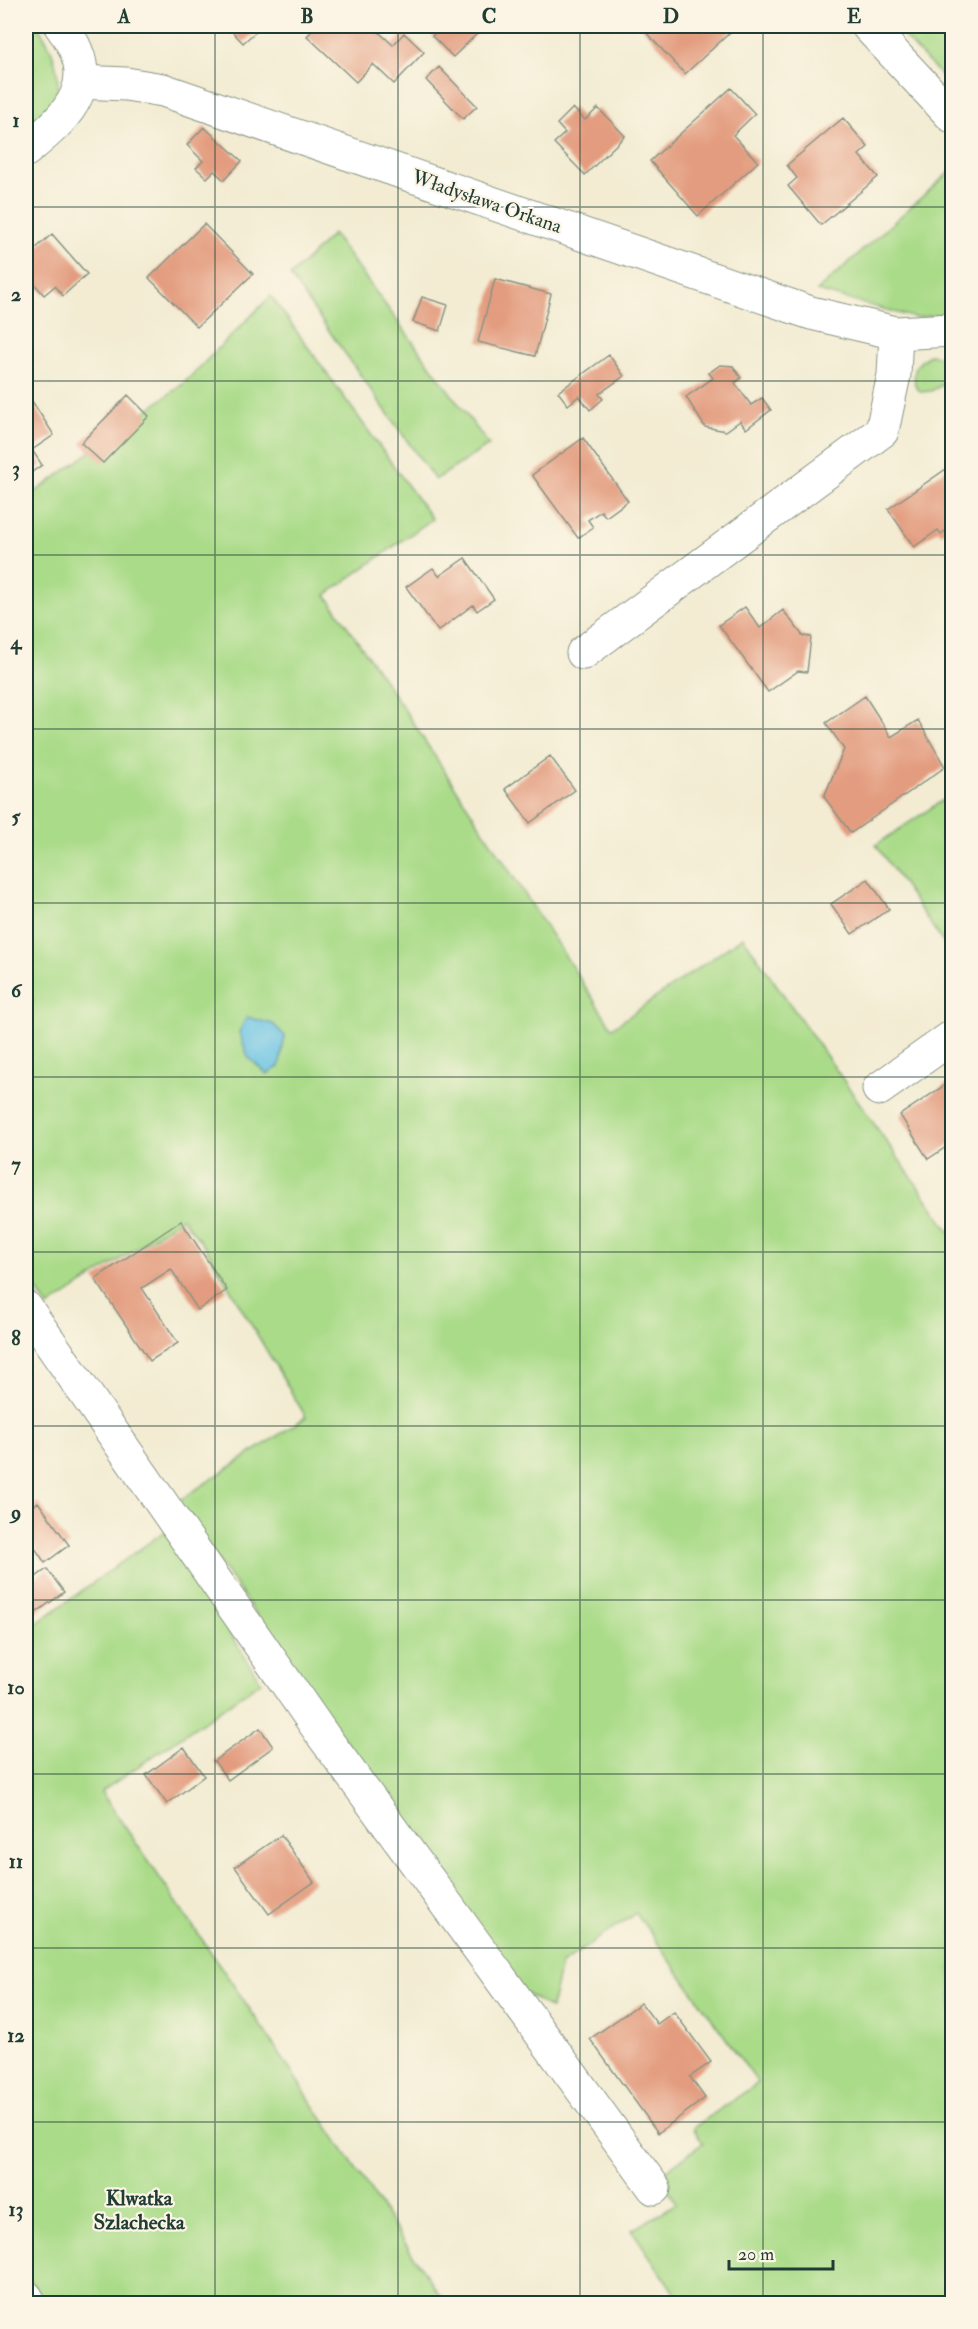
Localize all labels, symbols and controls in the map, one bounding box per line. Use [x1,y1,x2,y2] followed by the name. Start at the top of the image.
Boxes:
[117,4,131,29] text: A
[300,4,314,29] text: B
[482,4,496,29] text: C
[663,4,679,29] text: D
[847,4,862,29] text: E
[12,108,20,133] text: 1
[407,164,566,239] street label: Władysława Orkana
[11,282,21,307] text: 2
[12,456,20,481] text: 3
[10,630,23,655] text: 4
[12,804,22,829] text: 5
[11,978,23,1003] text: 6
[11,1152,21,1177] text: 7
[11,1326,21,1351] text: 8
[9,1500,21,1525] text: 9
[7,1675,25,1700] text: 10
[9,1849,23,1874] text: 11
[7,2023,25,2048] text: 12
[93,2185,186,2236] district label: Klwatka Szlachecka
[9,2197,23,2222] text: 13
[729,2233,832,2271] scale bar
[738,2243,774,2266] text: 20 m

